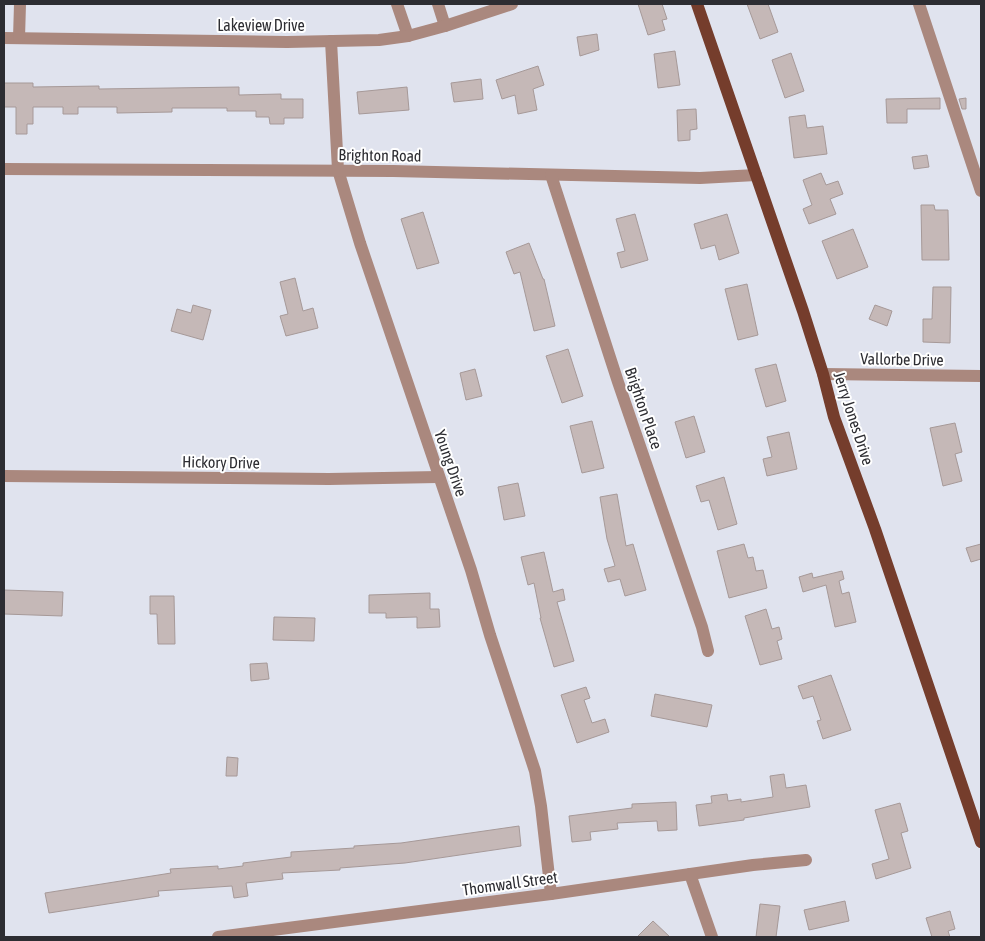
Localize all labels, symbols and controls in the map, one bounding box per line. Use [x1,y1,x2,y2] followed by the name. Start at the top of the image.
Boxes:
[217,16,305,34] street label: Lakeview Drive
[338,145,422,166] street label: Brighton Road
[860,349,944,369] street label: Vallorbe Drive
[621,365,666,452] street label: Brighton Place
[829,369,878,467] street label: Jerry Jones Drive
[430,427,471,499] street label: Young Drive
[182,452,260,473] street label: Hickory Drive
[461,867,559,899] street label: Thomwall Street

